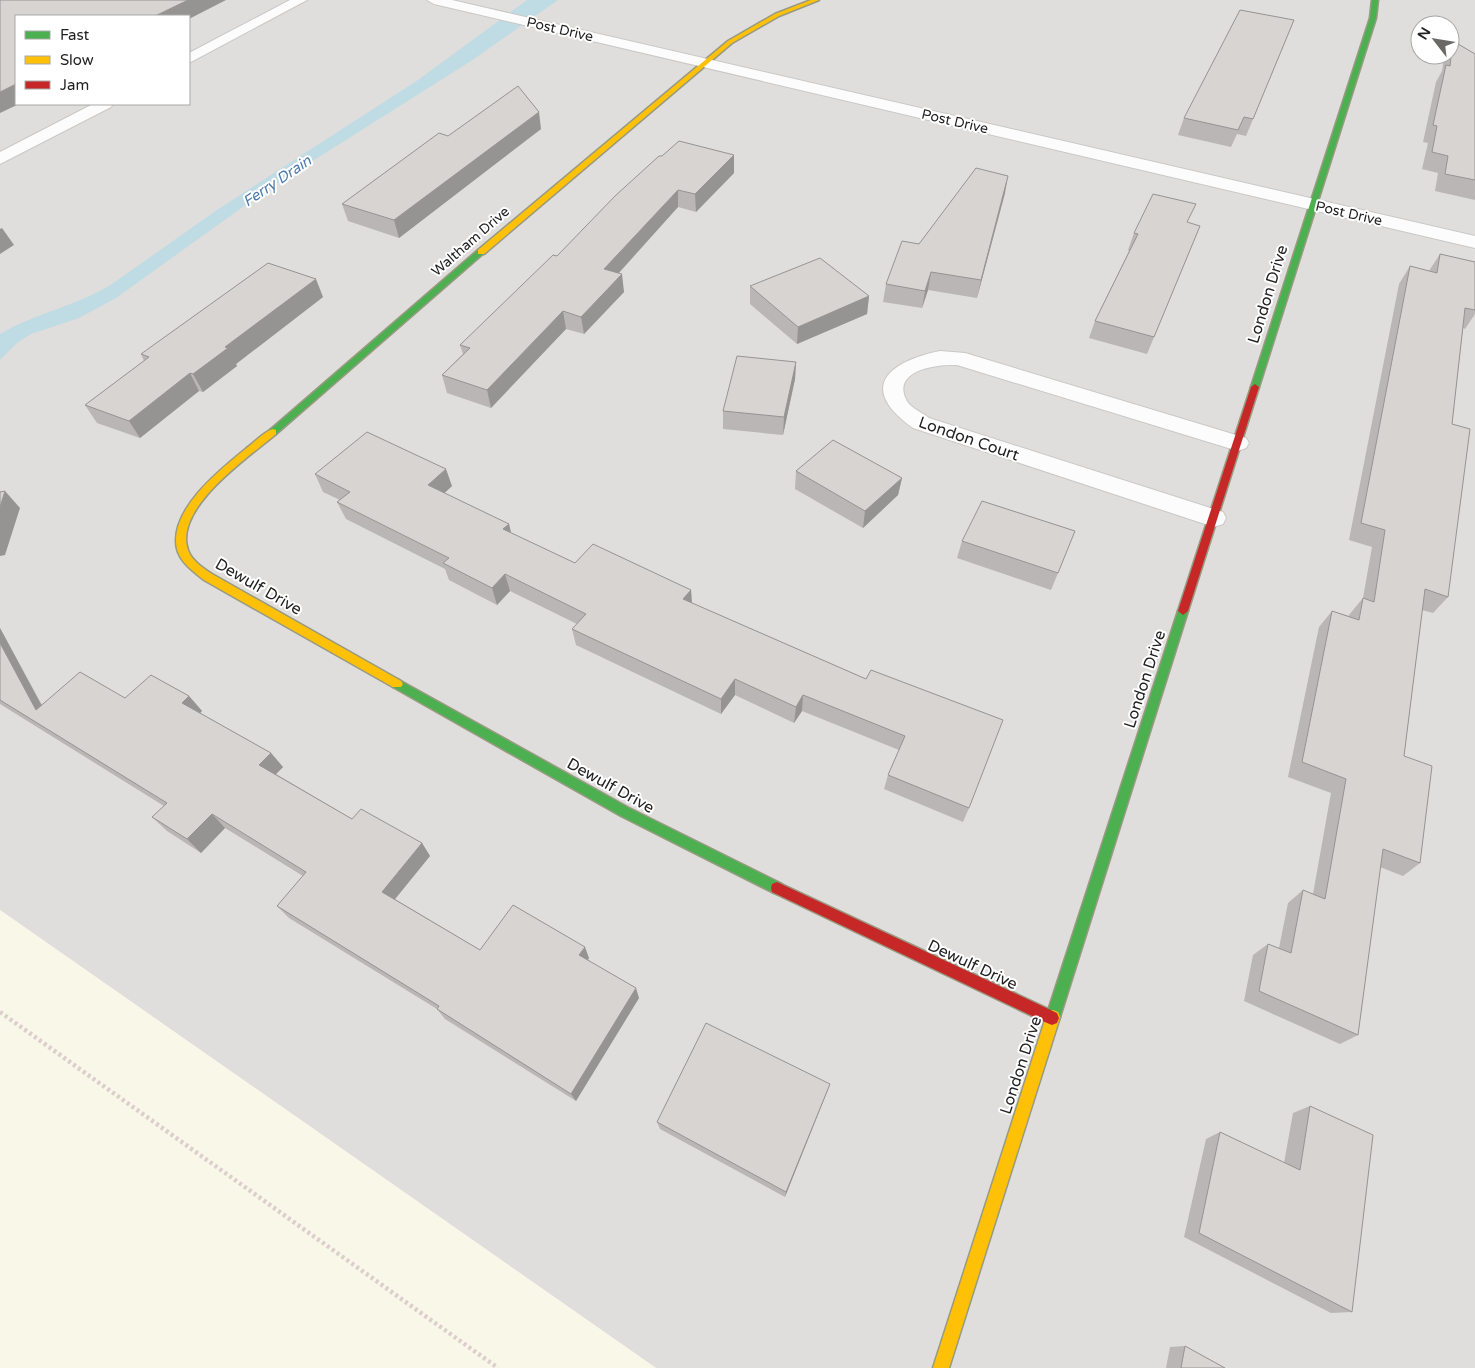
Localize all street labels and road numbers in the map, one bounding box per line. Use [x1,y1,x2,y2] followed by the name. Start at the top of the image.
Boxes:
[525,14,595,45] street label: Post Drive
[920,106,990,137] street label: Post Drive
[1314,198,1384,229] street label: Post Drive
[428,203,513,280] street label: Waltham Drive
[1244,243,1292,346] street label: London Drive
[916,412,1022,465] street label: London Court
[212,554,305,620] street label: Dewulf Drive
[1120,628,1170,731] street label: London Drive
[563,754,658,818] street label: Dewulf Drive
[924,935,1021,994] street label: Dewulf Drive
[996,1014,1046,1117] street label: London Drive

